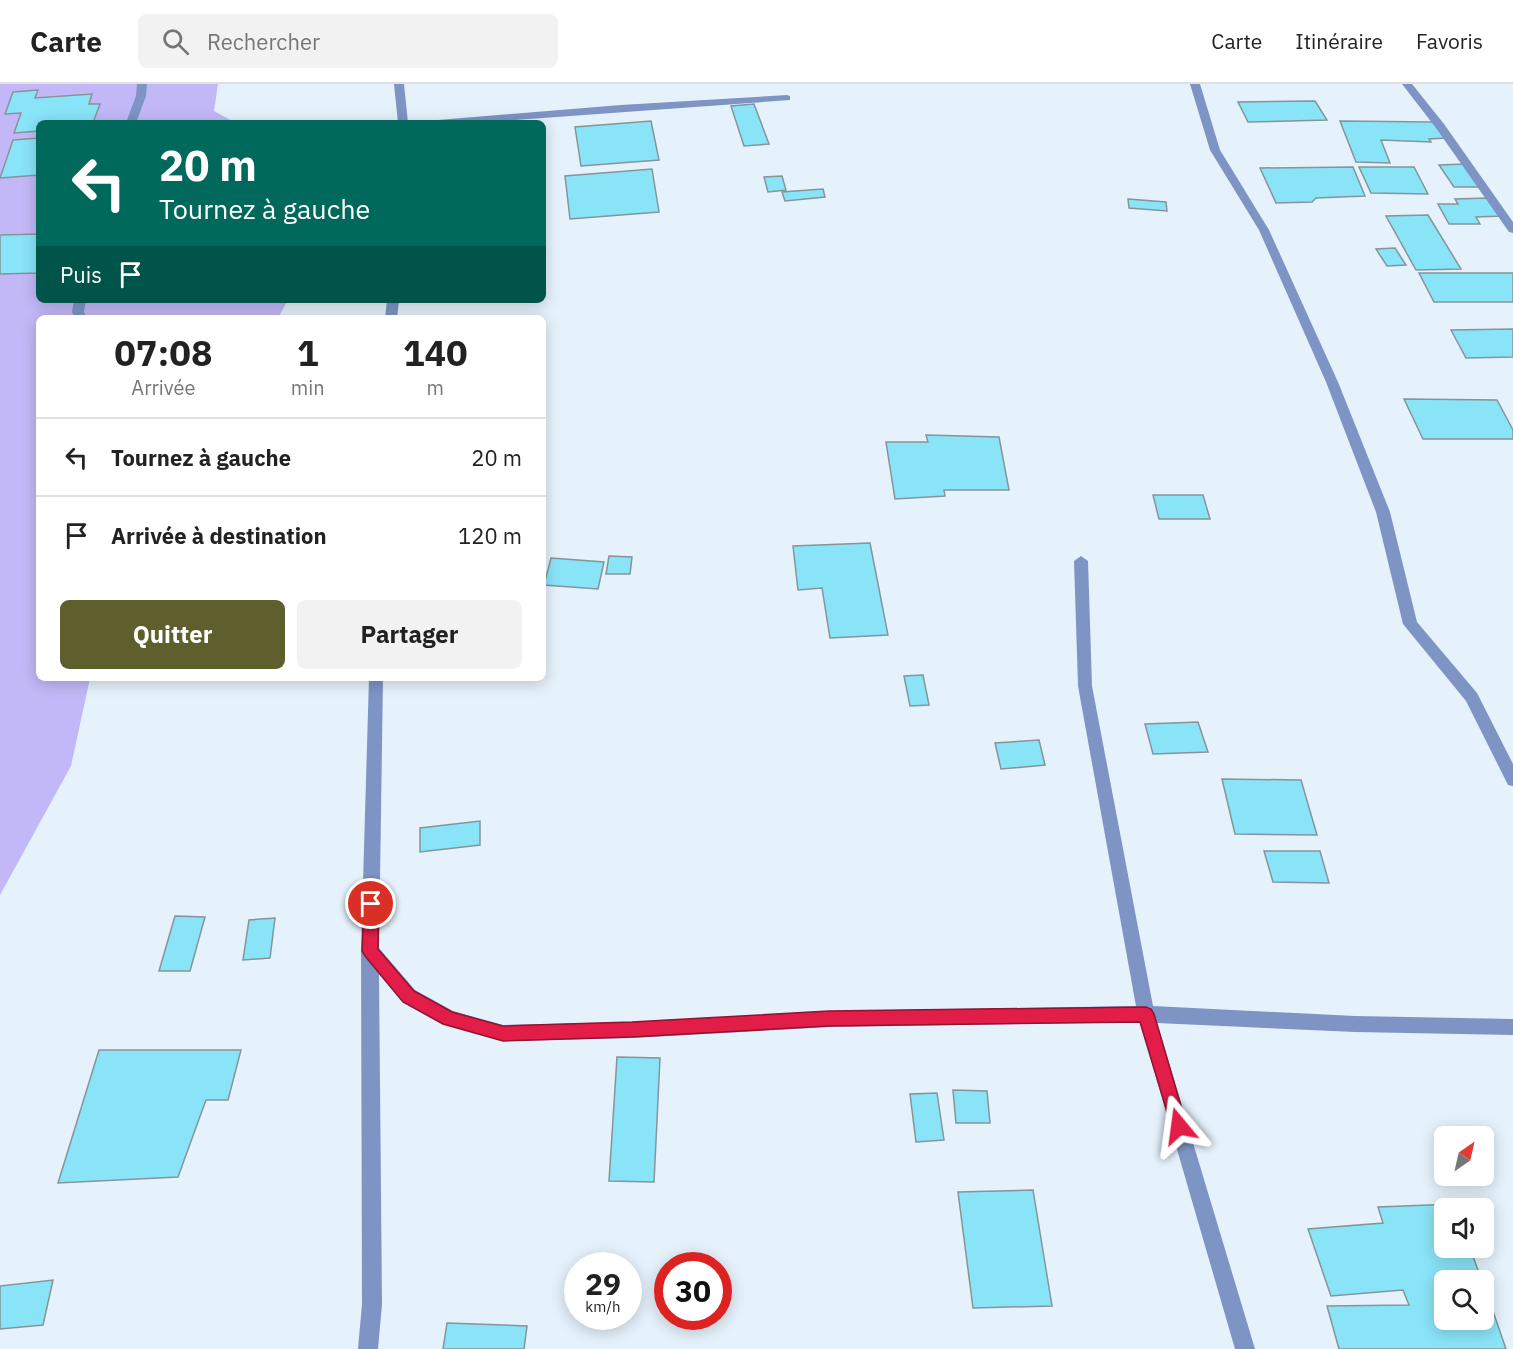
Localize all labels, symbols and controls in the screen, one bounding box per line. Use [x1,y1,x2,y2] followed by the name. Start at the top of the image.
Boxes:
[138,14,558,68] search box
[30,23,102,60] text: Carte
[159,25,192,58] icon: search
[207,27,320,56] text: Rechercher
[1211,27,1262,55] text: Carte
[1295,27,1383,55] text: Itinéraire
[1416,27,1483,55] text: Favoris
[159,138,257,193] text: 20 m
[60,144,138,222] icon: left
[159,191,370,226] text: Tournez à gauche
[114,258,147,291] icon: arrive
[60,260,102,289] text: Puis
[114,329,213,376] text: 07:08
[297,329,319,376] text: 1
[403,329,468,376] text: 140
[131,374,195,401] text: Arrivée
[291,374,325,401] text: min
[427,374,444,401] text: m
[60,441,93,474] icon: left
[111,443,291,472] text: Tournez à gauche
[471,443,522,472] text: 20 m
[60,519,93,552] icon: arrive
[111,521,327,550] text: Arrivée à destination
[458,521,522,550] text: 120 m
[60,600,285,669] button: Quitter
[297,600,522,669] button: Partager
[345,878,396,929] pin
[354,887,387,920] icon: arrive
[1147,1094,1211,1158] position arrow
[1434,1126,1494,1186] north arrow
[1434,1126,1494,1330] map controls
[1434,1198,1494,1258] button: sound
[654,1252,732,1330] speed limit sign: 30
[585,1264,621,1303] text: 29
[1434,1270,1494,1330] button: search
[585,1297,621,1316] text: km/h

